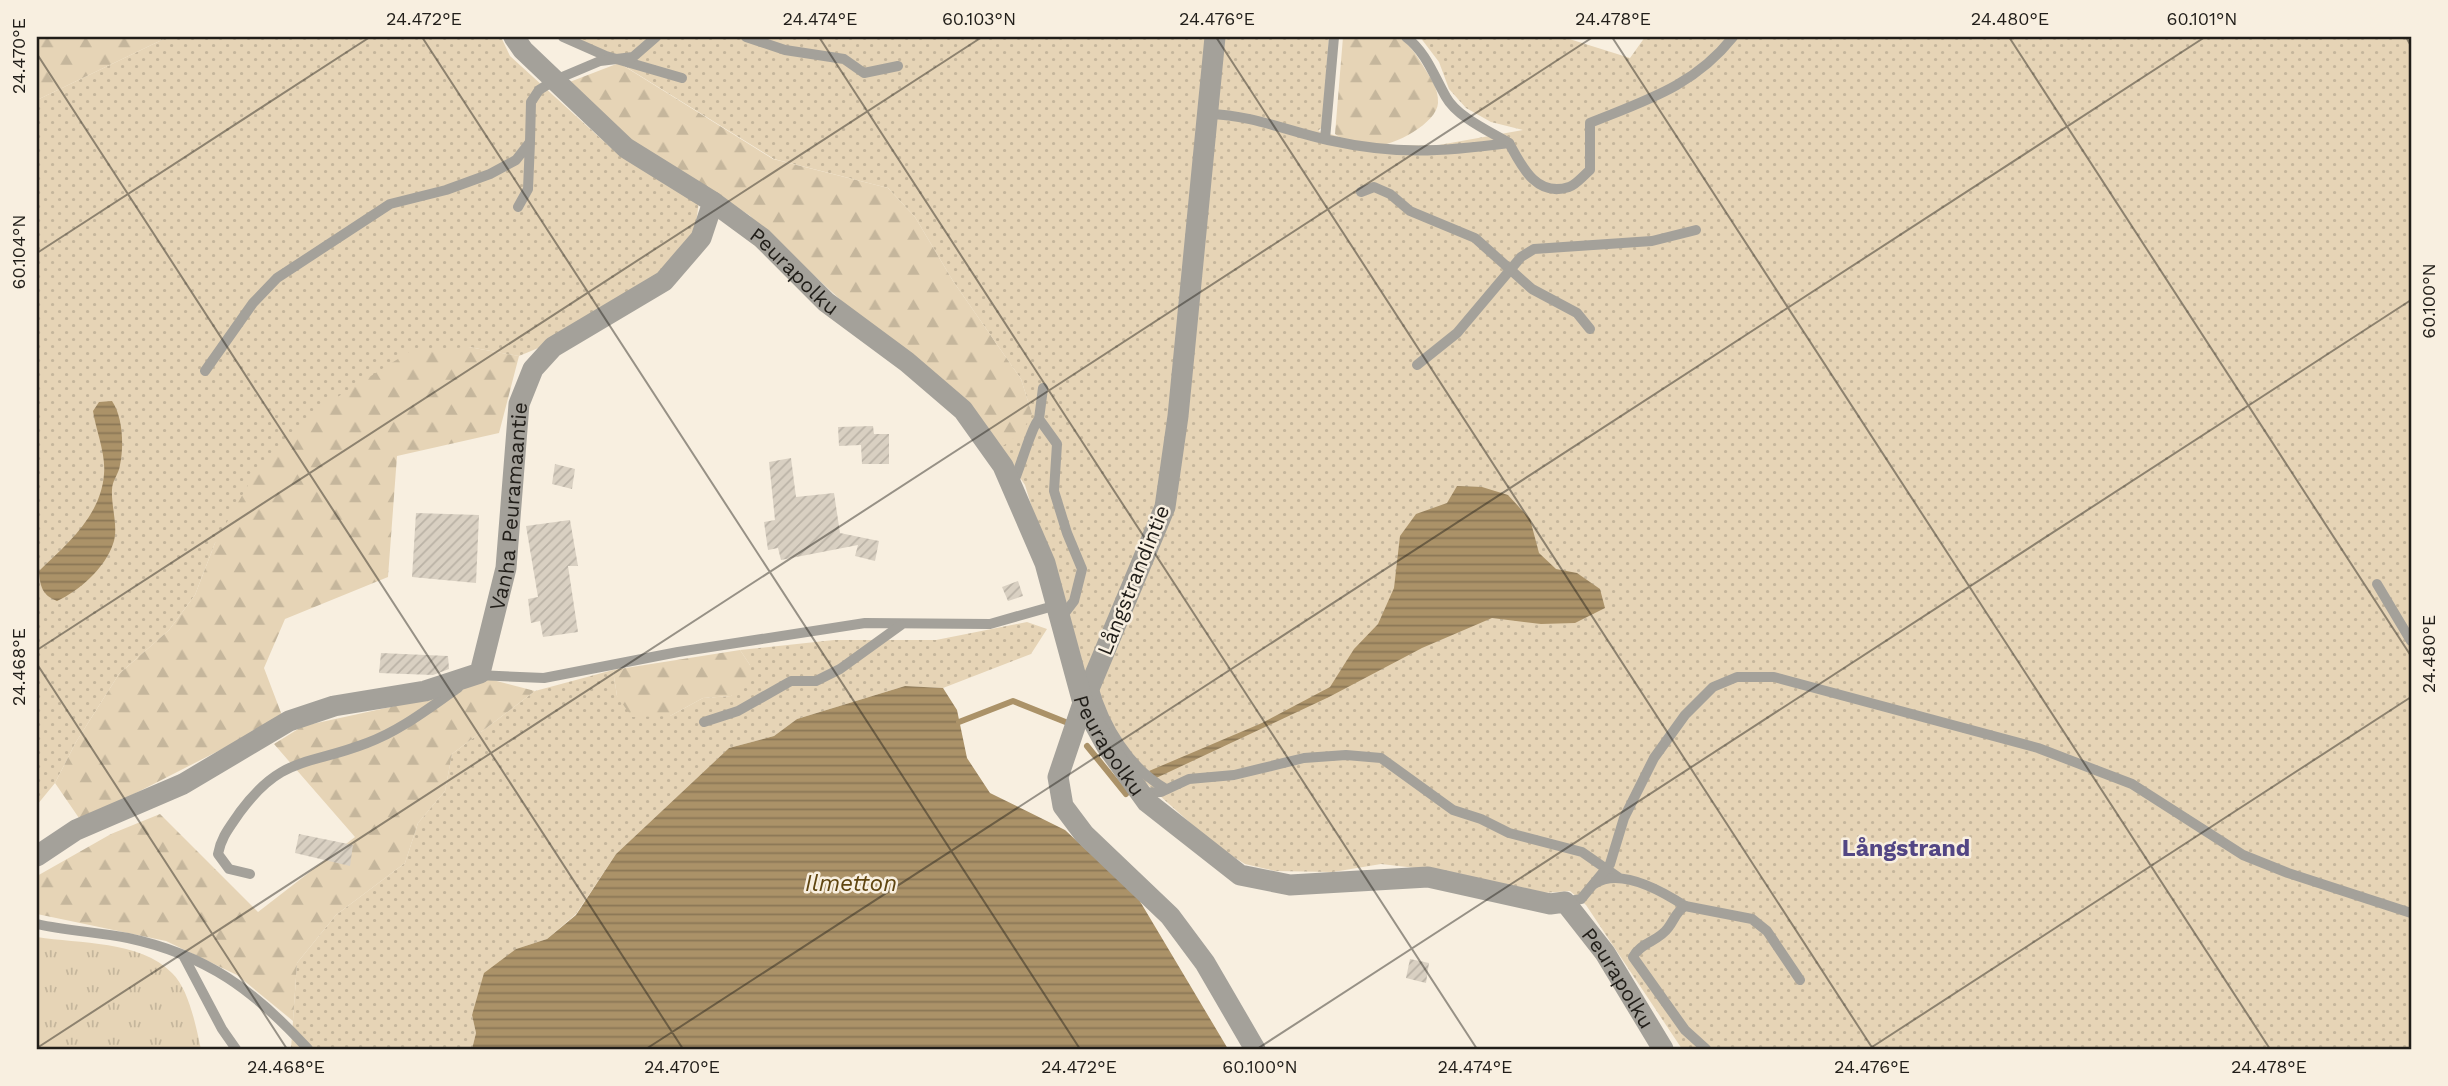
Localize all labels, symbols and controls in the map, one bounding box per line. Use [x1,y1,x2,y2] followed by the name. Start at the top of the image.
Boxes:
[386,8,462,29] text: 24.472°E
[782,8,858,29] text: 24.474°E
[942,8,1016,29] text: 60.103°N
[1179,8,1255,29] text: 24.476°E
[1575,8,1651,29] text: 24.478°E
[1971,8,2049,29] text: 24.480°E
[2166,8,2238,29] text: 60.101°N
[8,18,29,94] text: 24.470°E
[8,214,29,290] text: 60.104°N
[745,221,844,320] street label: Peurapolku
[2418,263,2439,339] text: 60.100°N
[483,401,532,613] street label: Vanha Peuramaantie
[1091,501,1175,659] street label: Långstrandintie
[2418,615,2439,693] text: 24.480°E
[8,628,29,706] text: 24.468°E
[1069,692,1151,800] street label: Peurapolku
[1842,835,1970,862] district label: Långstrand
[805,870,897,897] water label: Ilmetton
[1577,922,1660,1033] street label: Peurapolku
[247,1056,325,1077] text: 24.468°E
[644,1056,720,1077] text: 24.470°E
[1041,1056,1117,1077] text: 24.472°E
[1222,1056,1298,1077] text: 60.100°N
[1437,1056,1513,1077] text: 24.474°E
[1834,1056,1910,1077] text: 24.476°E
[2231,1056,2307,1077] text: 24.478°E

